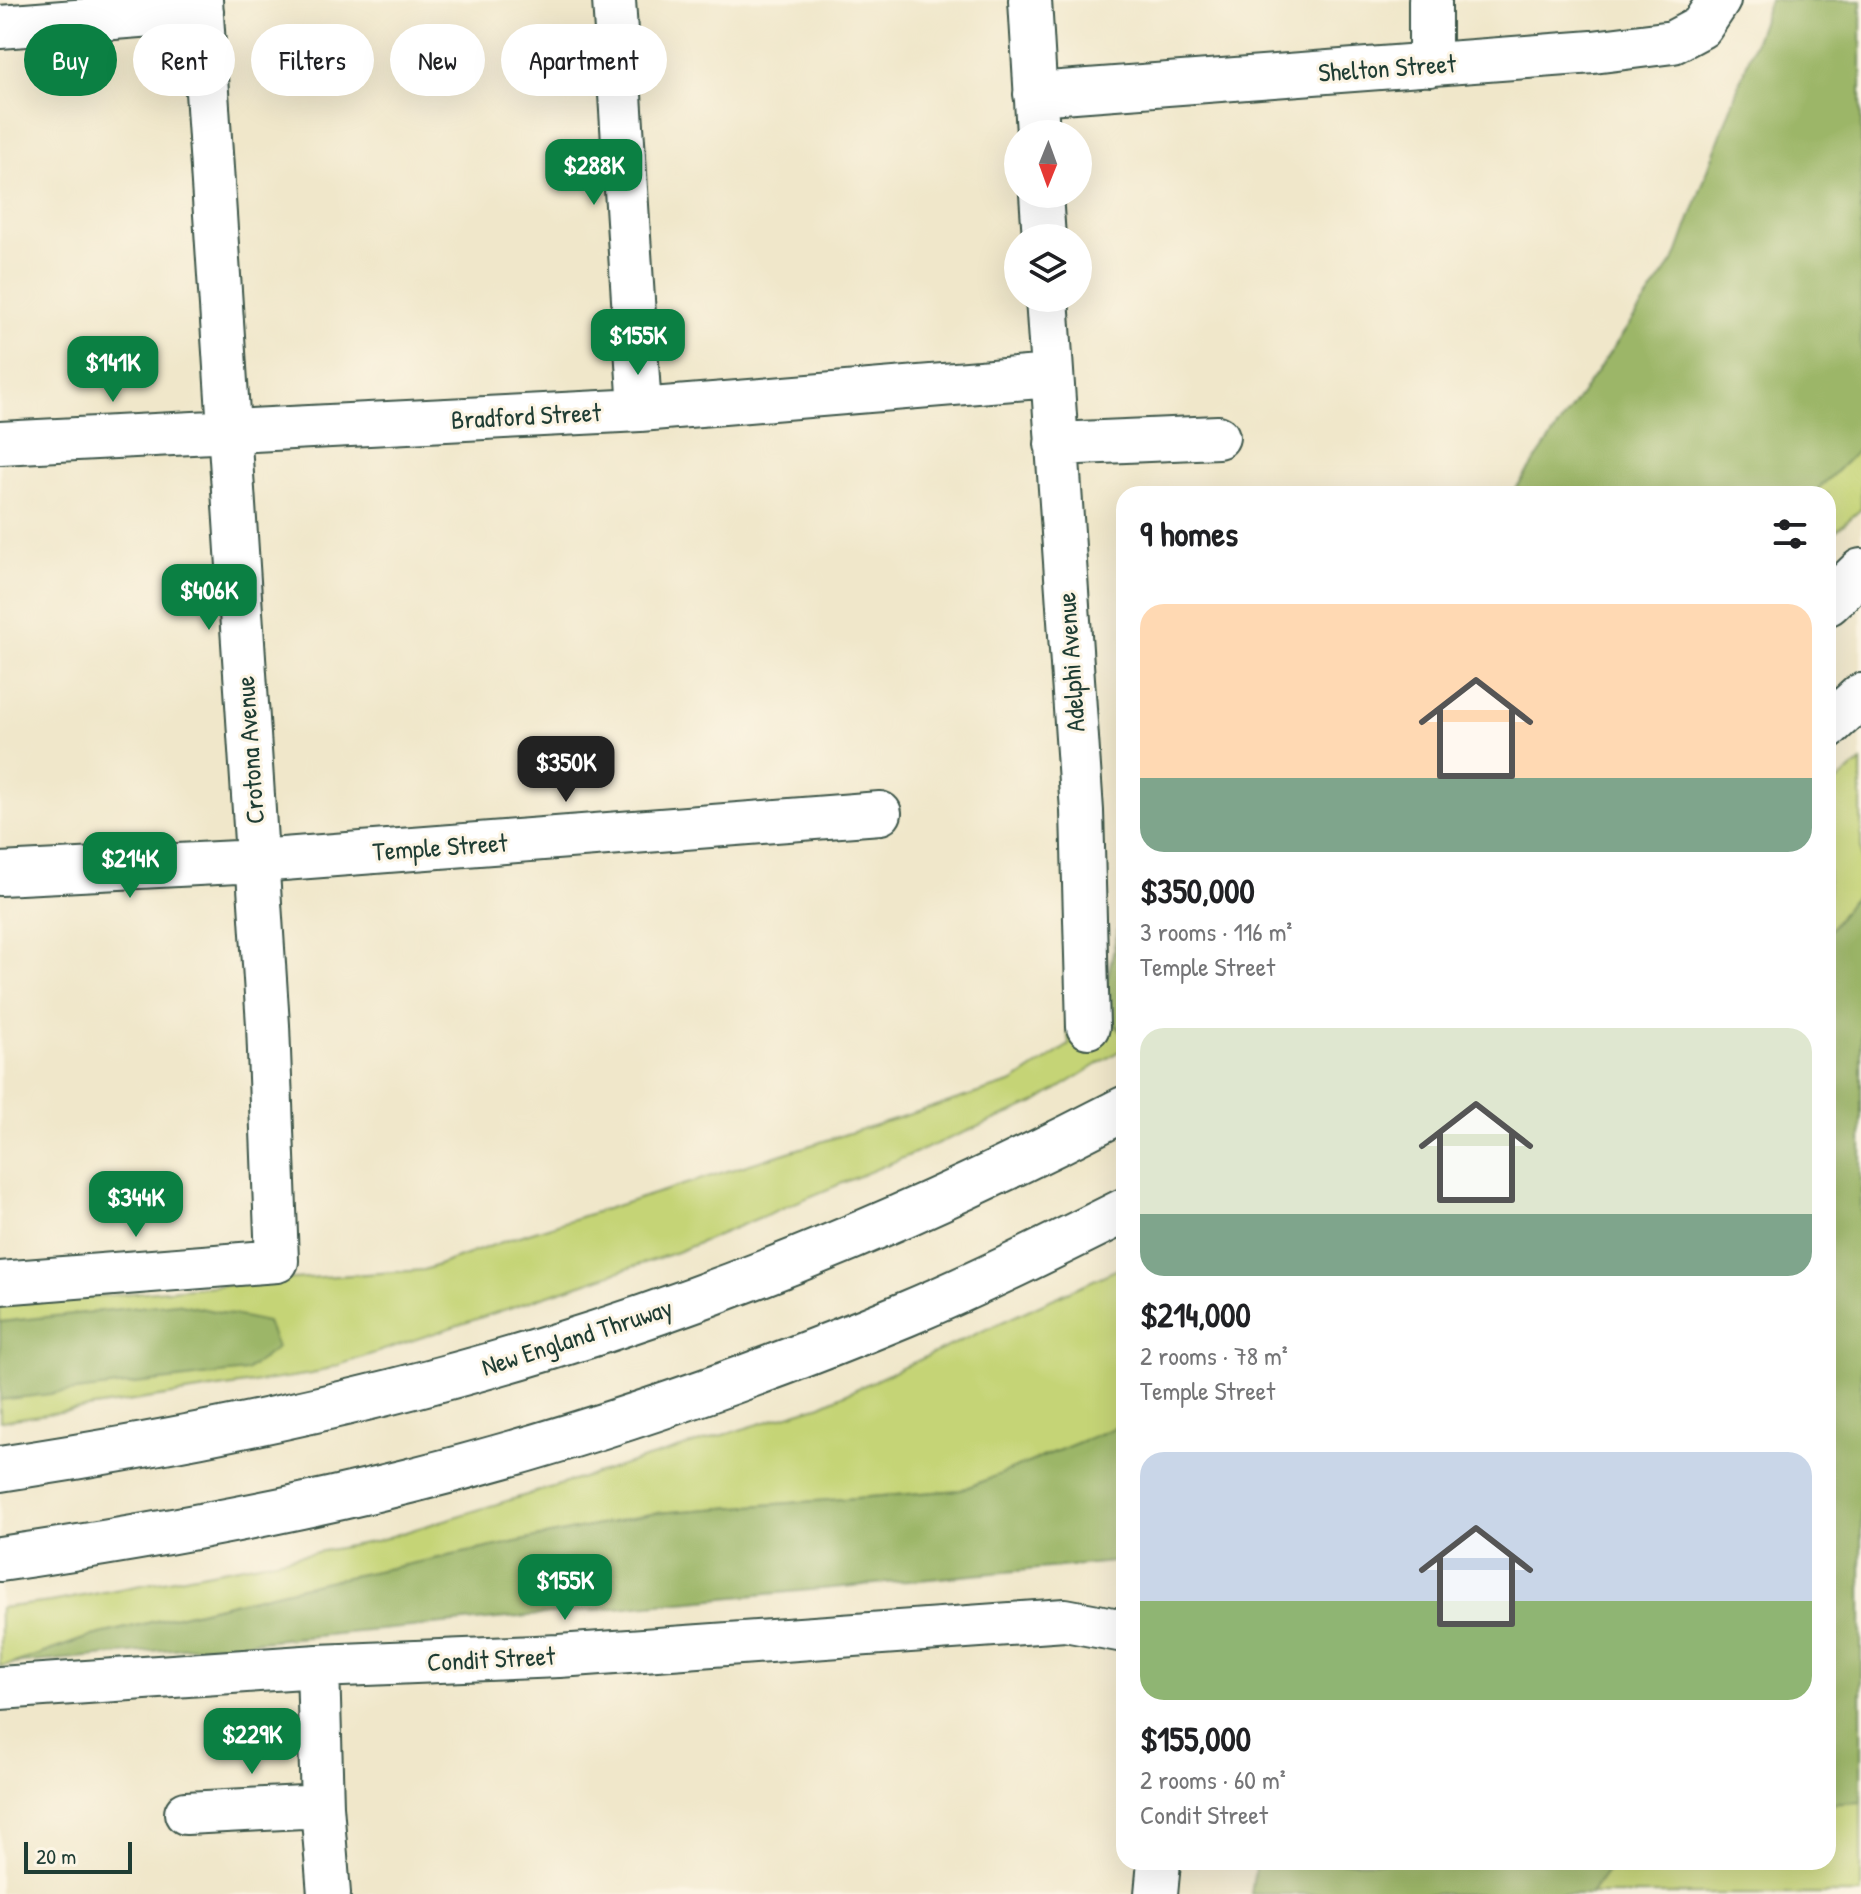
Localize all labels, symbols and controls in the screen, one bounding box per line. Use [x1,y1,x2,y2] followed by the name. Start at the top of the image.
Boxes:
[24,24,117,96] chip: Buy
[133,24,235,96] chip: Rent
[251,24,374,96] chip: Filters
[390,24,485,96] chip: New
[501,24,667,96] chip: Apartment
[1317,45,1458,90] street label: Shelton Street
[1004,120,1092,208] north arrow
[1004,120,1092,312] map controls
[538,139,650,207] pin: $288K
[563,147,625,182] text: $288K
[1004,224,1092,312] button: layers
[582,309,694,377] pin: $155K
[609,317,667,352] text: $155K
[57,336,169,404] pin: $141K
[85,344,141,379] text: $141K
[450,394,603,437] street label: Bradford Street
[1140,511,1238,557] text: 9 homes
[1768,512,1812,556] icon: filters
[153,564,265,632] pin: $406K
[180,572,238,607] text: $406K
[1048,591,1093,733] street label: Adelphi Avenue
[1404,656,1548,800] icon: home
[227,675,272,825] street label: Crotona Avenue
[510,736,622,804] pin: $350K
[535,744,597,779] text: $350K
[371,824,510,869] street label: Temple Street
[74,832,186,900] pin: $214K
[101,840,159,875] text: $214K
[1140,868,1255,914] text: $350,000
[1140,914,1292,949] text: 3 rooms · 116 m²
[1140,949,1275,984] text: Temple Street
[1404,1080,1548,1224] icon: home
[80,1171,192,1239] pin: $344K
[107,1179,165,1214] text: $344K
[477,1289,677,1384] street label: New England Thruway
[1140,1292,1251,1338] text: $214,000
[1140,1338,1288,1373] text: 2 rooms · 78 m²
[1140,1373,1275,1408] text: Temple Street
[1404,1504,1548,1648] icon: home
[509,1554,621,1622] pin: $155K
[536,1562,594,1597] text: $155K
[426,1638,557,1679] street label: Condit Street
[196,1708,308,1776] pin: $229K
[222,1716,282,1751] text: $229K
[1140,1716,1251,1762] text: $155,000
[1140,1762,1286,1797] text: 2 rooms · 60 m²
[1140,1797,1268,1832] text: Condit Street
[24,1838,132,1874] scale bar
[36,1841,76,1871] text: 20 m

